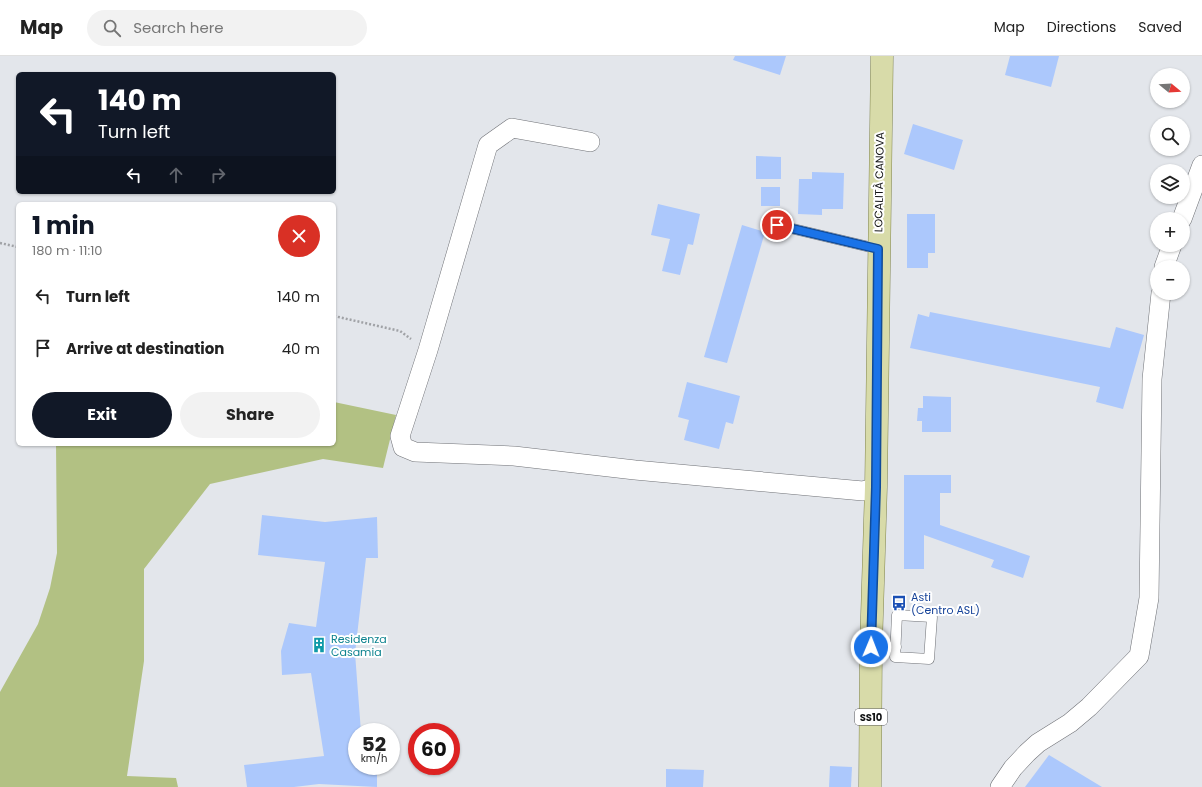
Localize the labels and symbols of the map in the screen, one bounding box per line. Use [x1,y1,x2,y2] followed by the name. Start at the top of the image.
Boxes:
[1150,68,1190,108] north arrow
[870,131,888,232] street label: LOCALITÀ CANOVA
[760,208,794,242] pin
[911,589,980,618] place label: Asti (Centro ASL)
[890,594,908,612] bus stop icon: Asti (Centro ASL)
[850,626,892,668] position arrow
[331,631,387,660] place label: Residenza Casamia
[310,636,328,654] building icon: Residenza Casamia
[855,709,887,725] road number: SS10
[408,723,460,775] speed limit sign: 60

